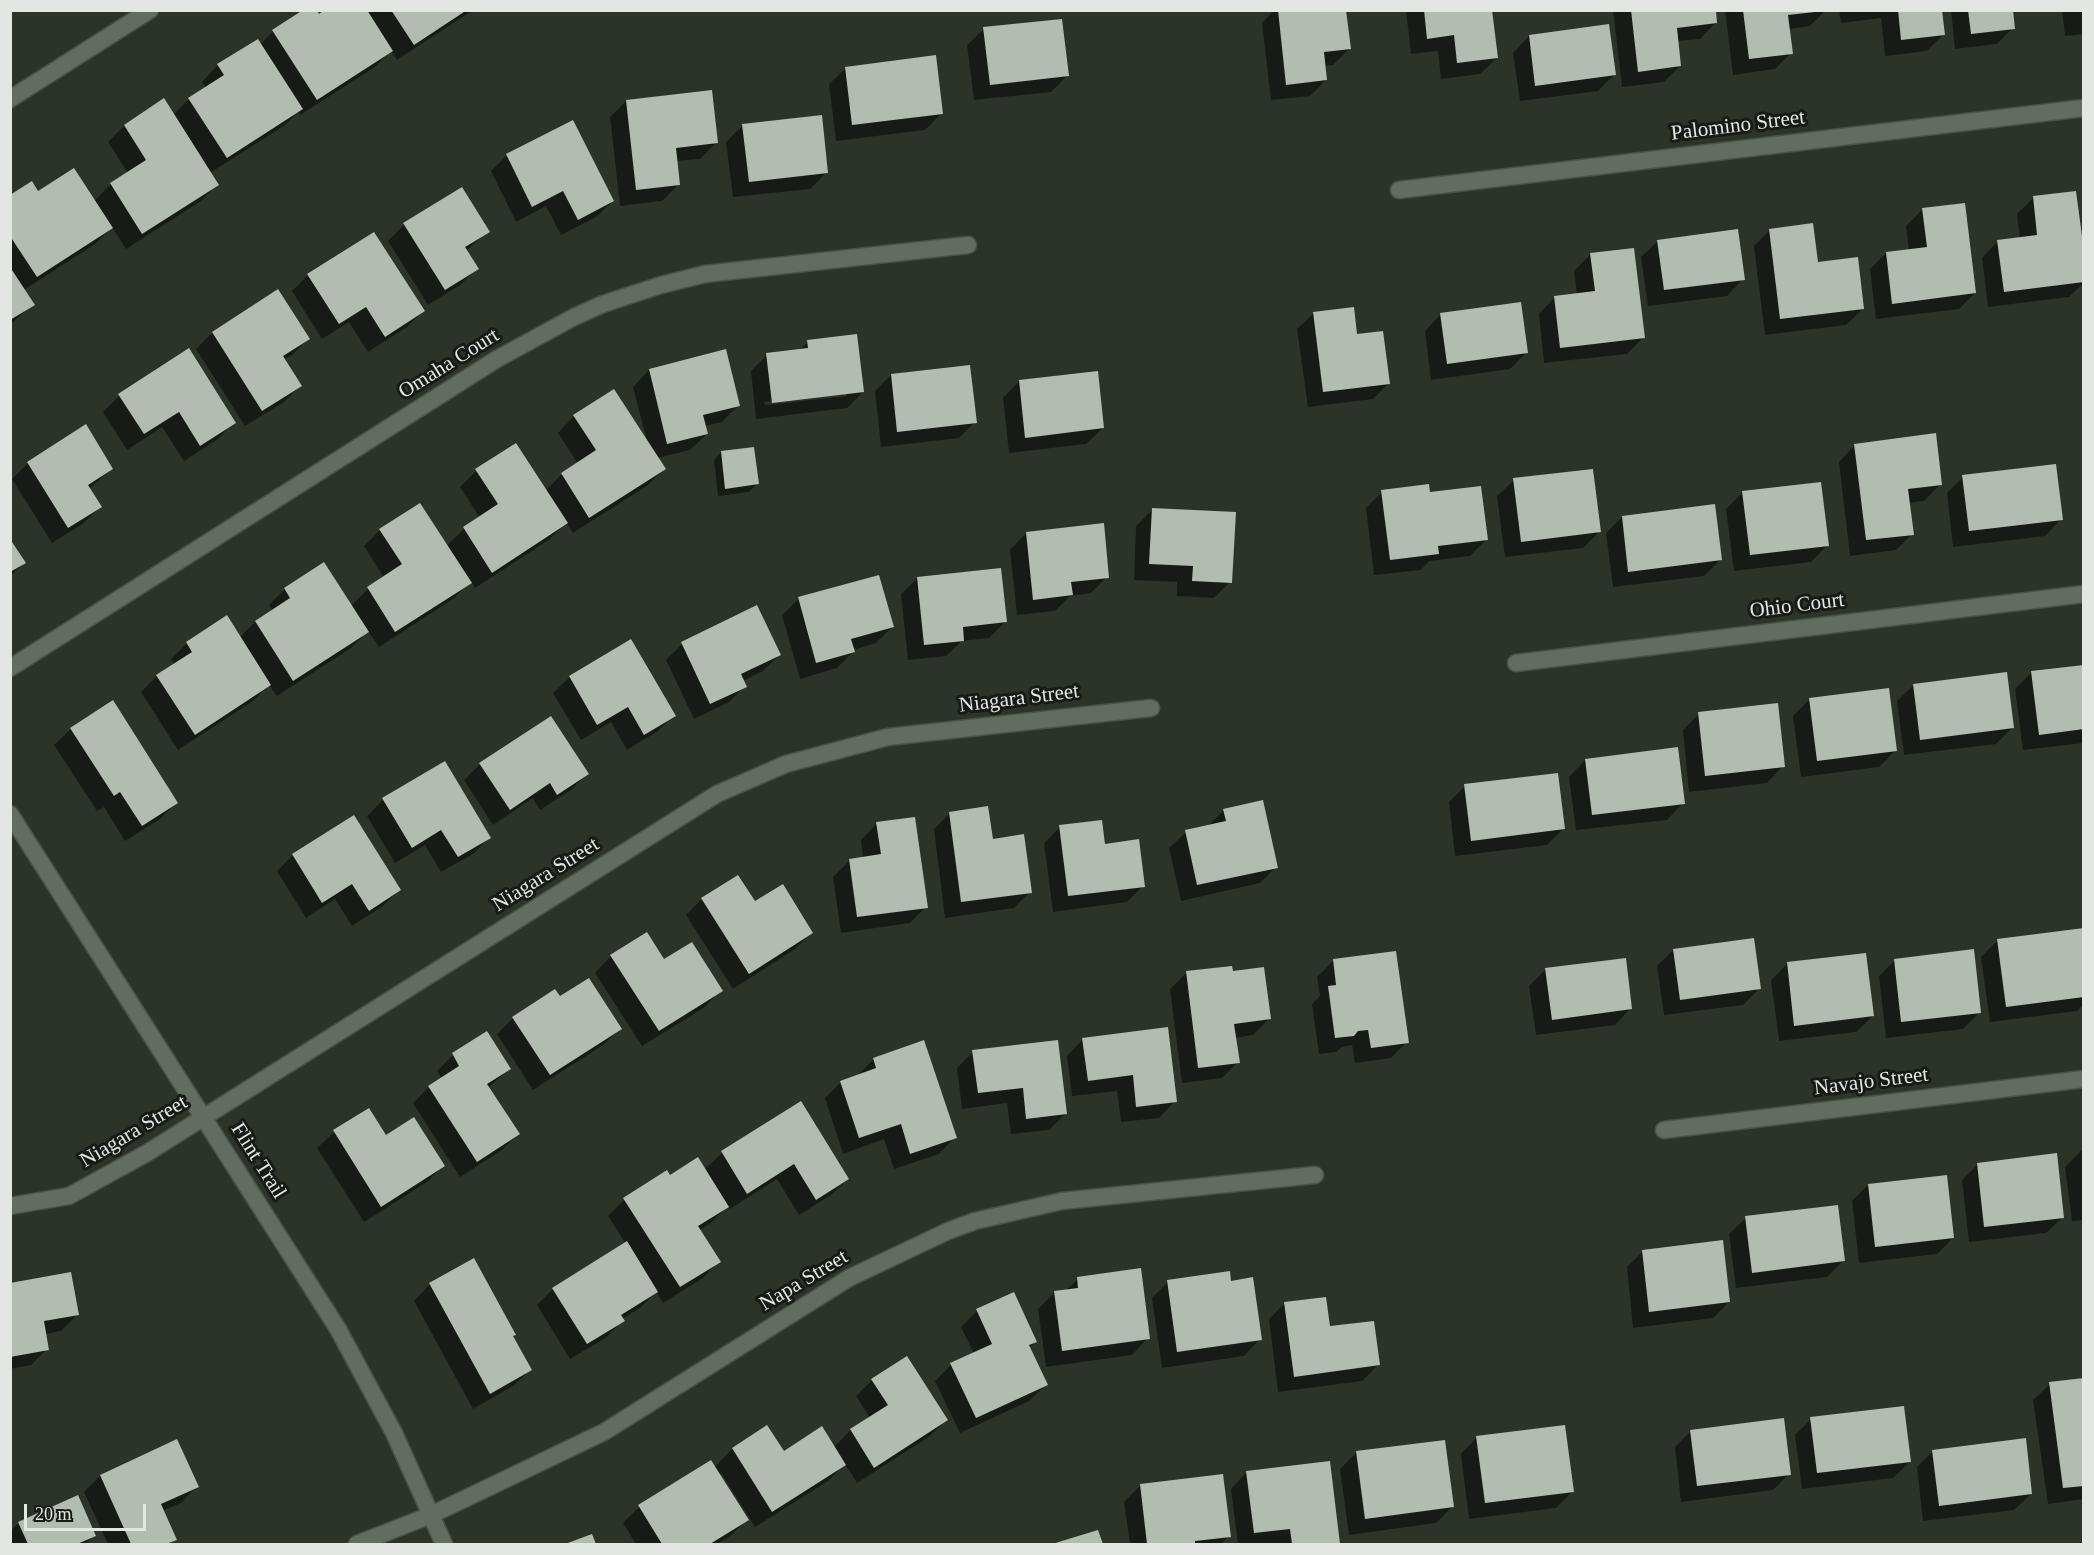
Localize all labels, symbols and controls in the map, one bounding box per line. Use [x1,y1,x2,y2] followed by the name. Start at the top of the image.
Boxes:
[1670,105,1806,147] street label: Palomino Street
[394,323,504,405] street label: Omaha Court
[1748,588,1846,624] street label: Ohio Court
[958,679,1080,719] street label: Niagara Street
[488,832,604,918] street label: Niagara Street
[1812,1062,1930,1102] street label: Navajo Street
[76,1090,192,1174] street label: Niagara Street
[225,1118,291,1204] street label: Flint Trail
[755,1245,853,1317] street label: Napa Street
[27,1492,148,1530] scale bar
[35,1504,72,1524] text: 20 m

